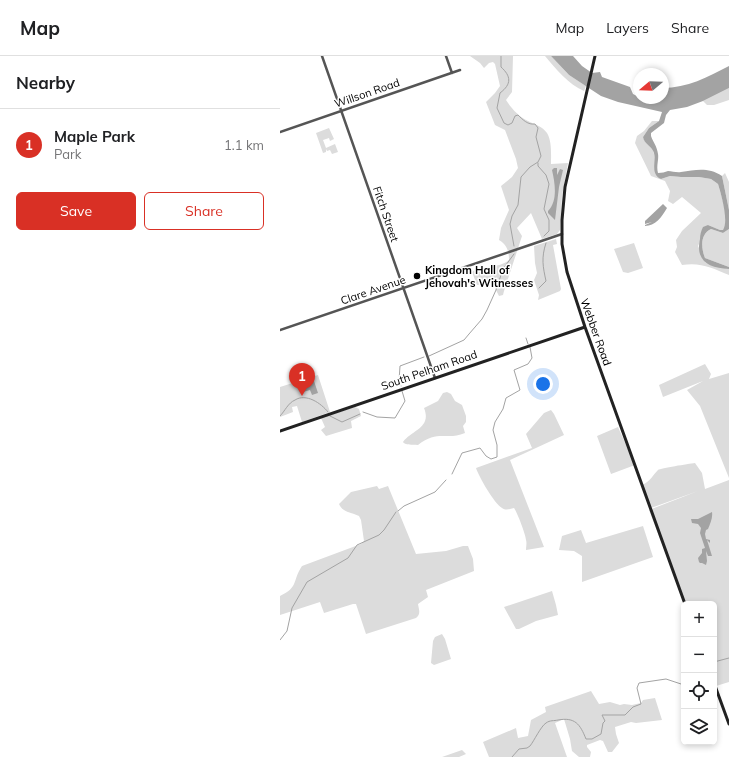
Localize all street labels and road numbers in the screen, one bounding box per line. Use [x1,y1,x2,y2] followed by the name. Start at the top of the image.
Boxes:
[333,75,401,111] street label: Willson Road
[370,184,402,244] street label: Fitch Street
[339,272,407,308] street label: Clare Avenue
[577,296,615,368] street label: Webber Road
[379,347,479,393] street label: South Pelham Road

